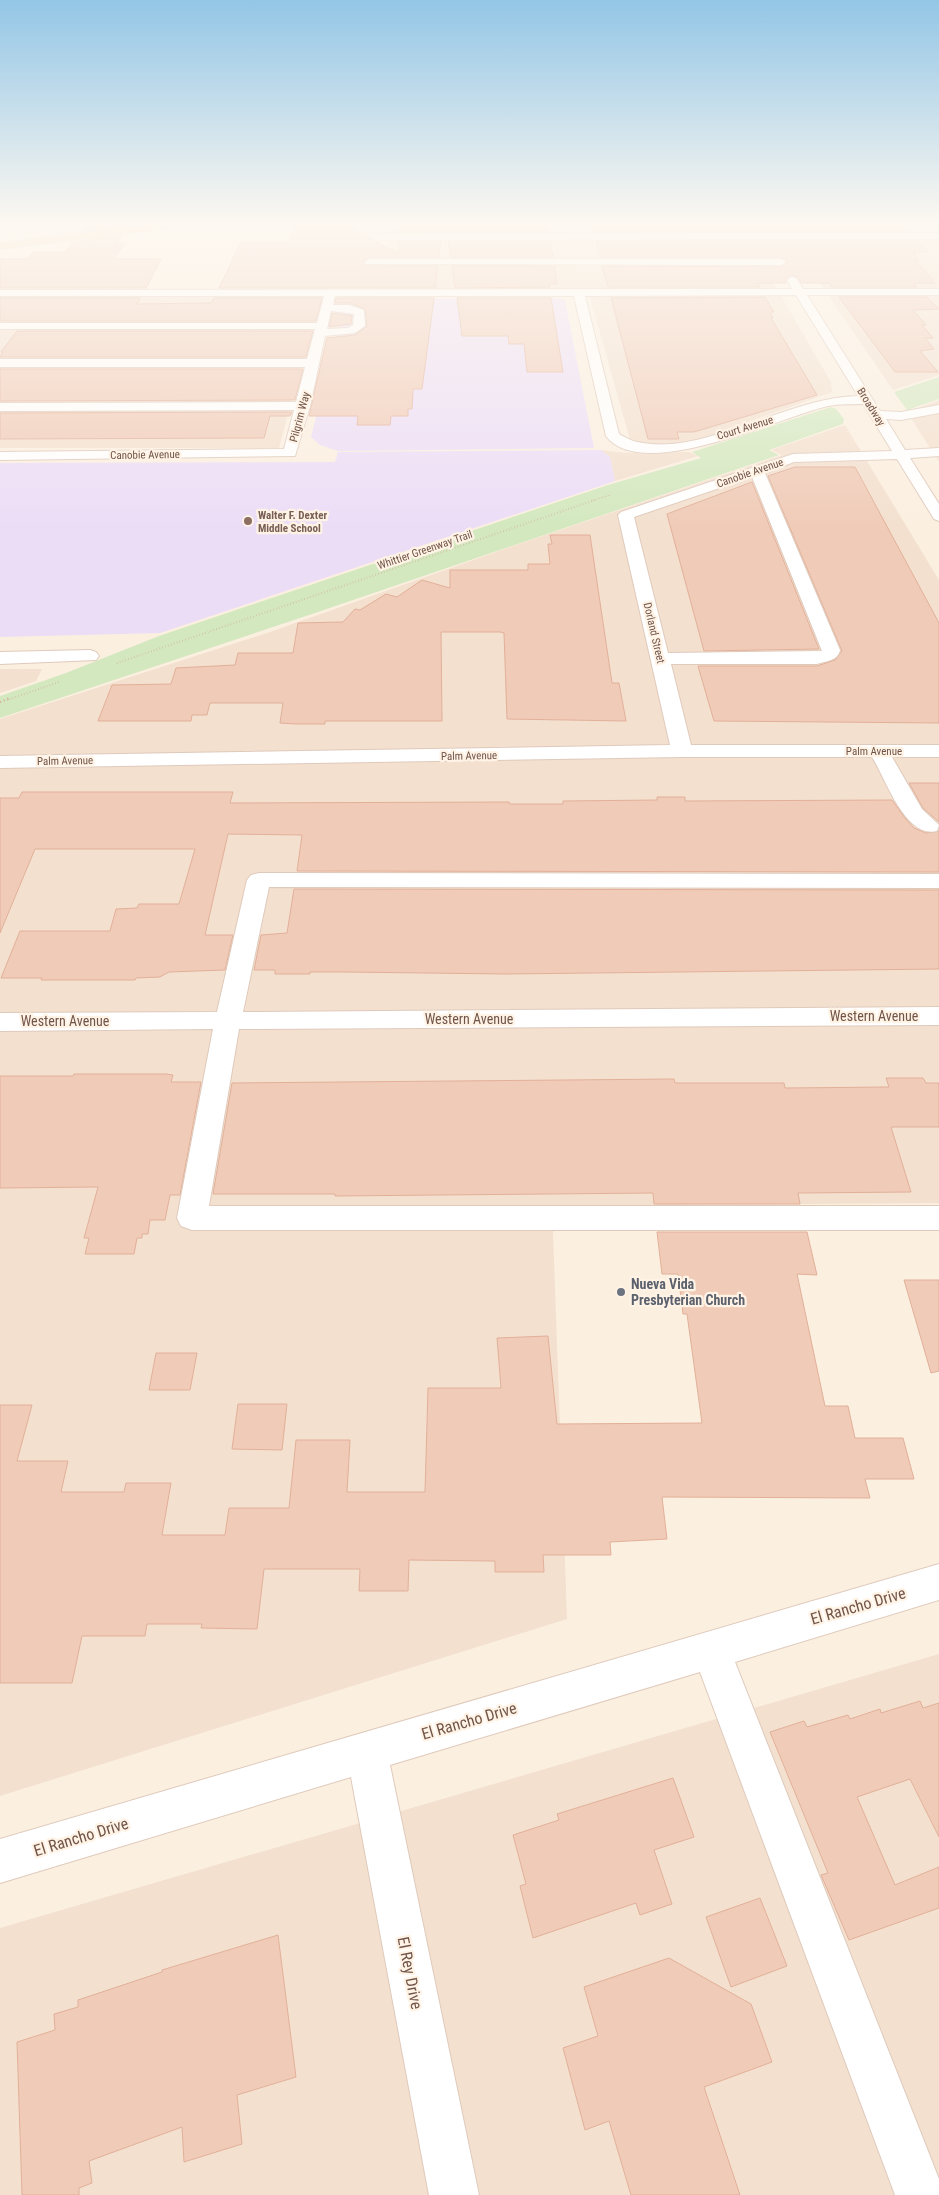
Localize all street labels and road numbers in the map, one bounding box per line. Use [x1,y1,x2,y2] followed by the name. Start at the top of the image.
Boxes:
[854,386,888,429] street label: Broadway
[287,390,313,443] street label: Pilgrim Way
[715,413,775,443] street label: Court Avenue
[110,448,180,462] street label: Canobie Avenue
[715,456,785,490] street label: Canobie Avenue
[376,528,474,572] street label: Whittier Greenway Trail
[641,601,667,665] street label: Dorland Street
[846,745,902,758] street label: Palm Avenue
[441,749,497,763] street label: Palm Avenue
[37,754,93,768] street label: Palm Avenue
[830,1008,919,1024] street label: Western Avenue
[425,1011,514,1027] street label: Western Avenue
[21,1013,110,1029] street label: Western Avenue
[808,1583,908,1629] street label: El Rancho Drive
[419,1698,519,1744] street label: El Rancho Drive
[31,1814,131,1860] street label: El Rancho Drive
[394,1935,426,2011] street label: El Rey Drive

